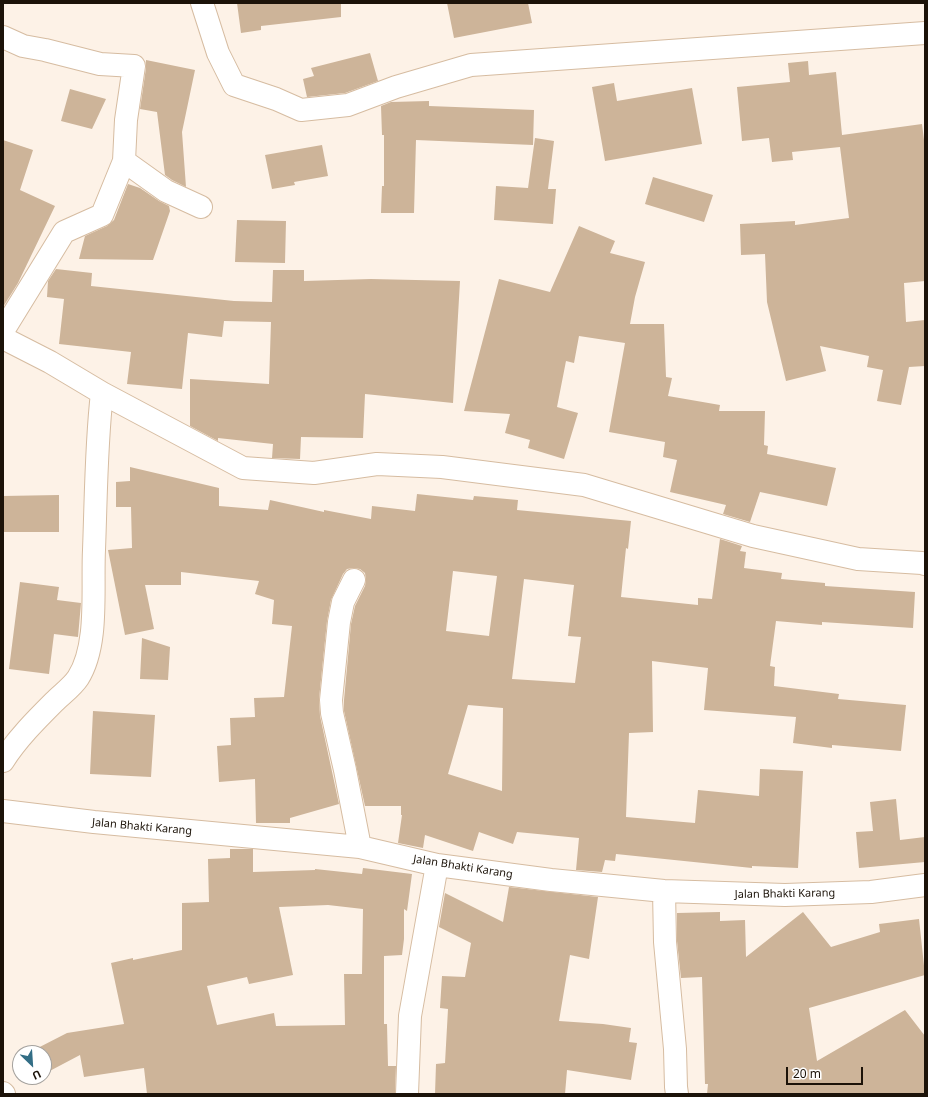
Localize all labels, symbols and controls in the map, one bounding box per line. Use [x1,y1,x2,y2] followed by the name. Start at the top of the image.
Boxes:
[91,816,193,838] street label: Jalan Bhakti Karang
[412,853,514,881] street label: Jalan Bhakti Karang
[735,887,835,901] street label: Jalan Bhakti Karang
[12,1045,52,1085] north arrow
[788,1059,865,1085] scale bar
[793,1065,821,1082] text: 20 m
[30,1067,44,1084] text: U

